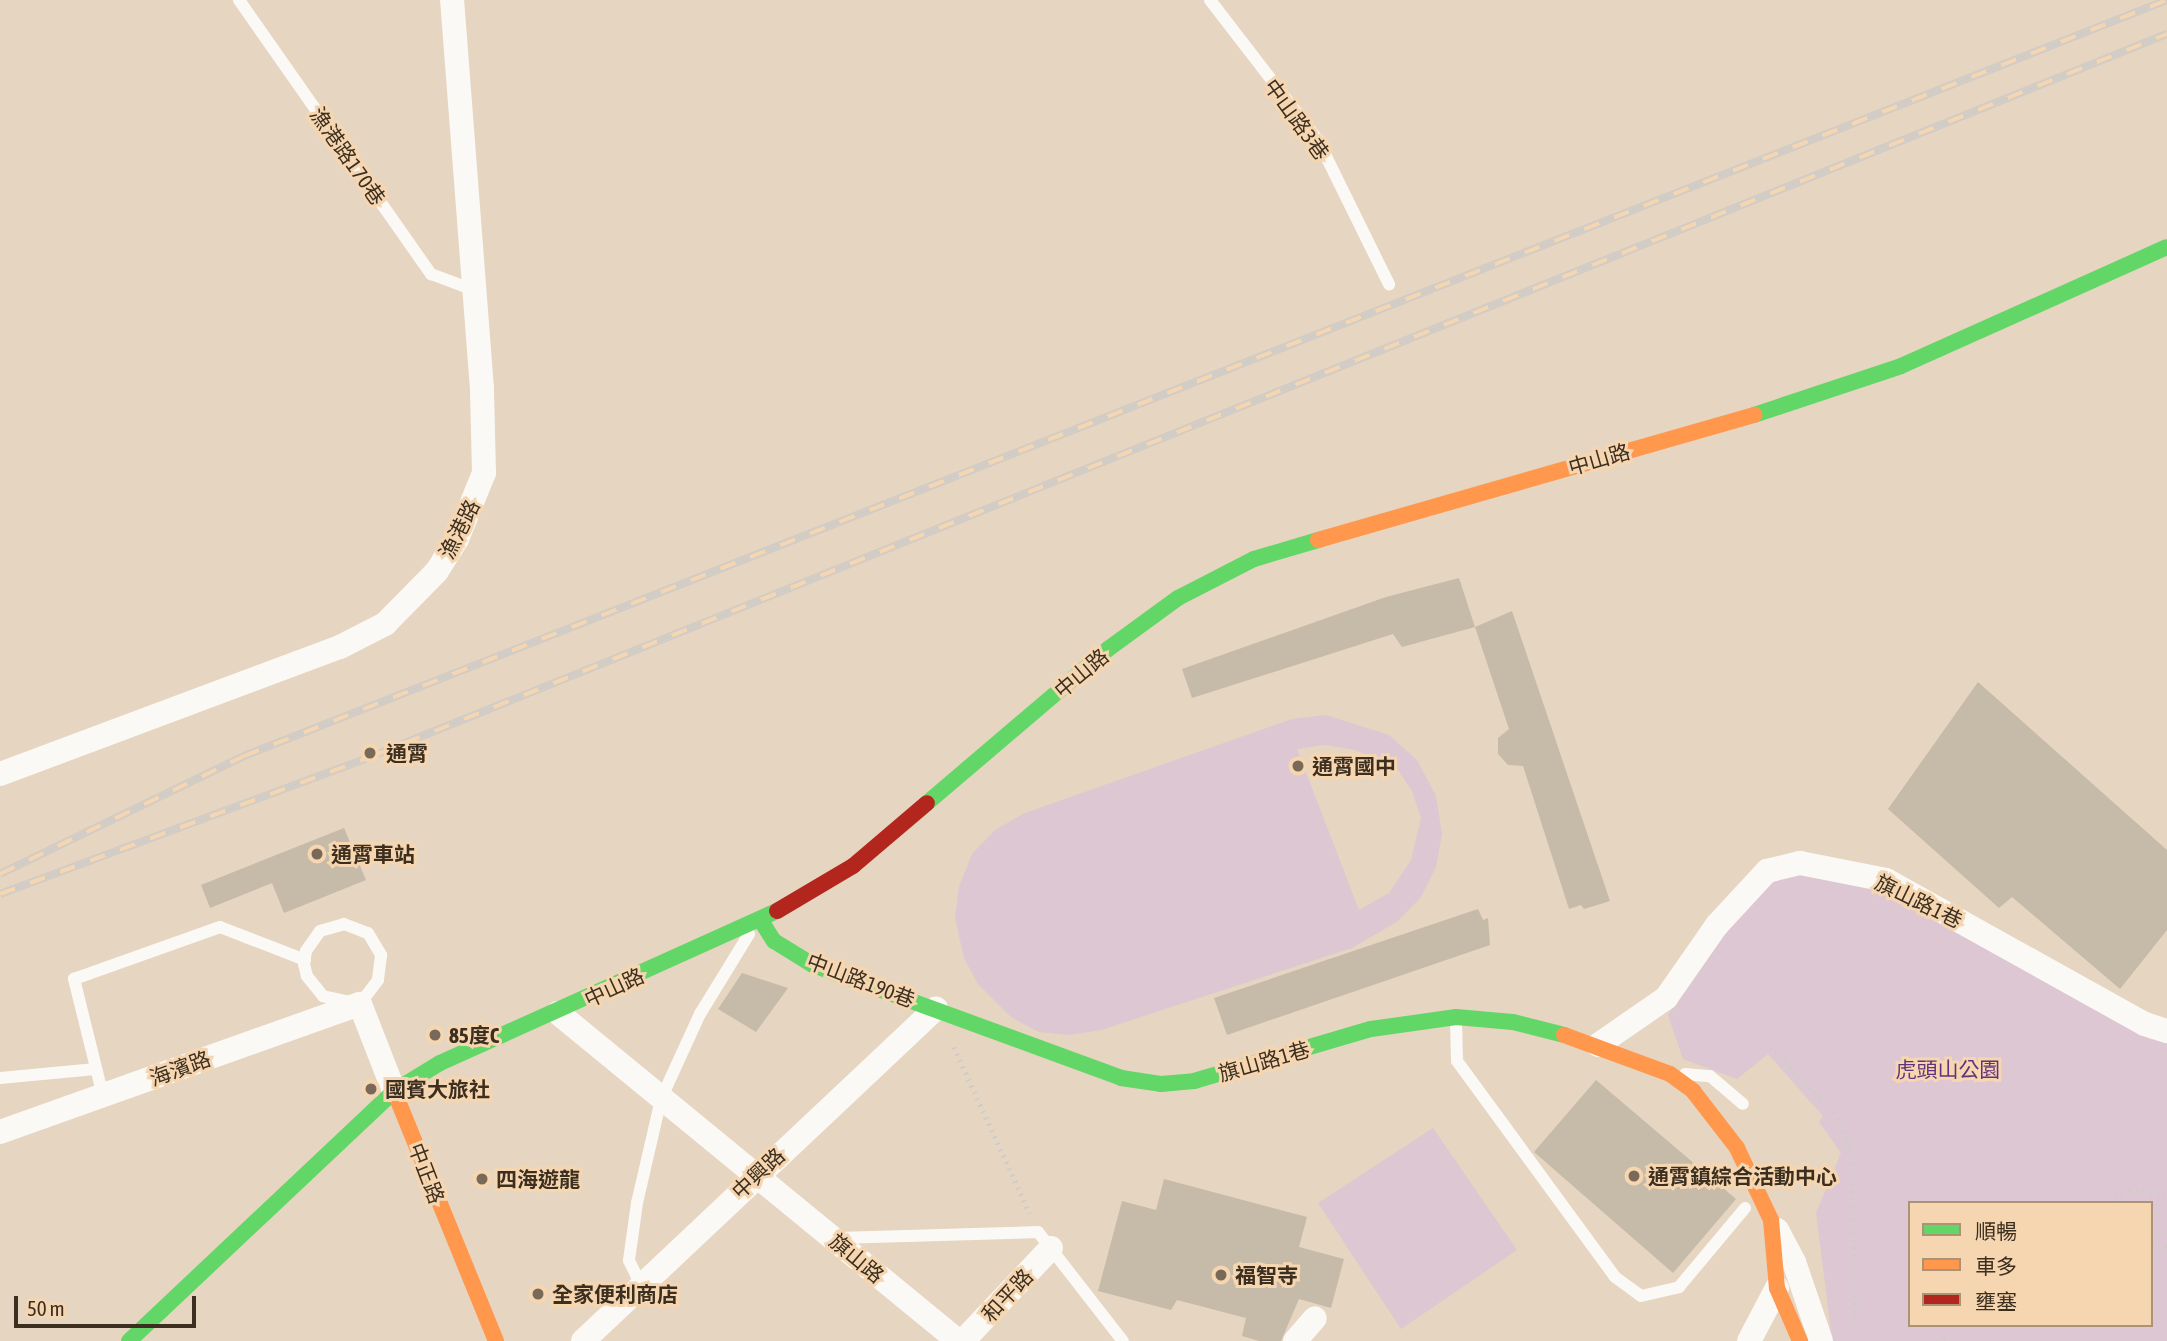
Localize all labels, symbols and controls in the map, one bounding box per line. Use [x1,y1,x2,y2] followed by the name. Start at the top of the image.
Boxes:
[1259,74,1335,164] street label: 中山路3巷
[305,102,391,210] street label: 漁港路170巷
[1565,438,1633,480] street label: 中山路
[433,495,485,563] street label: 漁港路
[1049,643,1113,703] street label: 中山路
[386,740,428,766] place label: 通霄
[360,743,380,763] marker: 通霄
[1312,753,1396,779] place label: 通霄國中
[1290,758,1306,774] marker: 通霄國中
[331,841,415,867] place label: 通霄車站
[309,846,325,862] marker: 通霄車站
[1871,869,1967,933] street label: 旗山路1巷
[803,948,919,1012] street label: 中山路190巷
[580,962,648,1012] street label: 中山路
[449,1022,499,1048] place label: 85度C
[427,1027,443,1043] marker: 85度C
[1215,1036,1313,1086] street label: 旗山路1巷
[146,1045,214,1091] street label: 海濱路
[1896,1056,2000,1082] park label: 虎頭山公園
[385,1076,490,1102] place label: 國賓大旅社
[363,1081,379,1097] marker: 國賓大旅社
[404,1139,450,1207] street label: 中正路
[726,1142,790,1204] street label: 中興路
[1648,1163,1837,1189] place label: 通霄鎮綜合活動中心
[496,1166,580,1192] place label: 四海遊龍
[1626,1168,1642,1184] marker: 通霄鎮綜合活動中心
[474,1171,490,1187] marker: 四海遊龍
[1908,1201,2153,1327] legend
[1975,1219,2017,1243] text: 順暢
[825,1228,889,1288] street label: 旗山路
[1975,1254,2017,1278] text: 車多
[1235,1262,1298,1288] place label: 福智寺
[976,1263,1038,1327] street label: 和平路
[1213,1267,1229,1283] marker: 福智寺
[552,1281,678,1307] place label: 全家便利商店
[18,1282,200,1326] scale bar
[530,1286,546,1302] marker: 全家便利商店
[1975,1289,2017,1313] text: 壅塞
[27,1296,65,1320] text: 50 m

